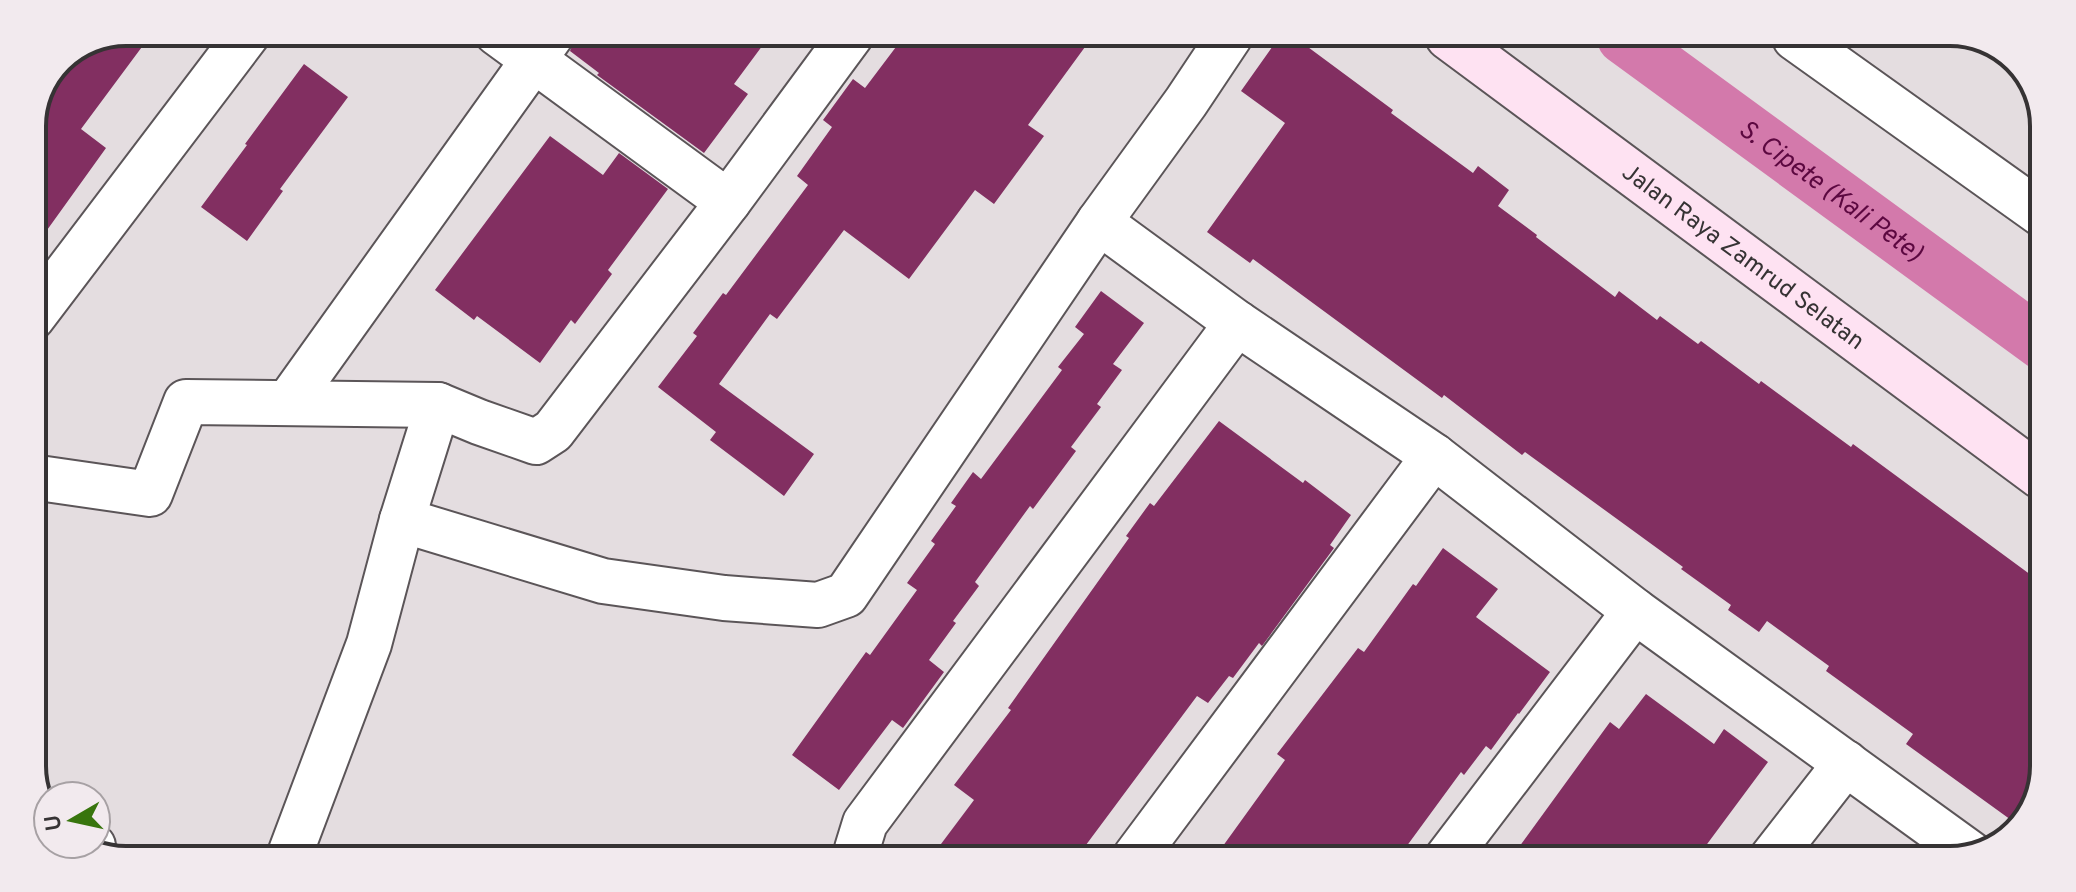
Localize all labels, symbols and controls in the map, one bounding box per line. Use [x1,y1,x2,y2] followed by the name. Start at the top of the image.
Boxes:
[1731,114,1929,271] water label: S. Cipete (Kali Pete)
[1615,158,1870,358] street label: Jalan Raya Zamrud Selatan
[32,780,112,860] north arrow
[40,813,69,833] text: U

